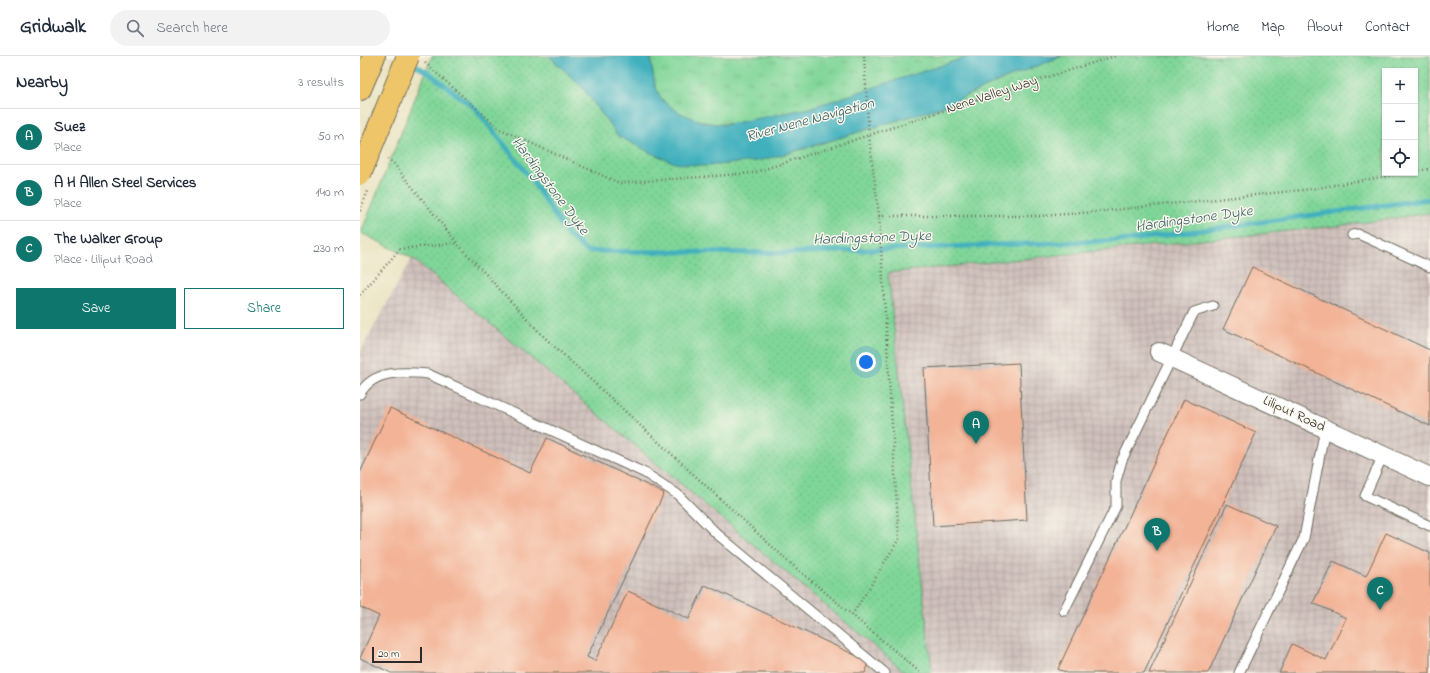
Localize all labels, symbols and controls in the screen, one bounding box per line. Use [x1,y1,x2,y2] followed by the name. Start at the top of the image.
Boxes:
[110,10,390,46] search box
[20,14,86,41] text: Gridwalk
[124,17,146,39] icon: search
[156,17,228,39] text: Search here
[1207,17,1239,38] text: Home
[1261,17,1285,38] text: Map
[1307,17,1343,38] text: About
[1365,17,1410,38] text: Contact
[1382,68,1418,176] map controls
[1382,68,1418,104] button: +
[16,70,68,95] text: Nearby
[944,70,1041,121] street label: Nene Valley Way
[298,73,344,92] text: 3 results
[744,92,877,149] water label: River Nene Navigation
[1382,104,1418,140] button: −
[54,116,85,138] text: Suez
[25,127,33,146] text: A
[318,127,344,146] text: 50 m
[505,132,595,241] water label: Hardingstone Dyke
[54,138,82,157] text: Place
[1382,140,1418,176] button: locate
[54,172,197,194] text: A H Allen Steel Services
[25,183,33,202] text: B
[316,183,344,202] text: 140 m
[54,194,82,213] text: Place
[1134,200,1255,239] water label: Hardingstone Dyke
[813,225,933,252] water label: Hardingstone Dyke
[54,228,163,250] text: The Walker Group
[25,239,33,258] text: C
[313,239,344,258] text: 230 m
[54,250,153,269] text: Place · Liliput Road
[16,288,176,329] button: Save
[184,288,344,329] button: Share
[856,352,876,372] your location
[1259,390,1329,438] street label: Liliput Road
[963,411,989,444] pin: A
[1144,518,1170,551] pin: B
[1367,577,1393,610] pin: C
[372,645,422,664] scale bar
[378,646,400,662] text: 20 m

